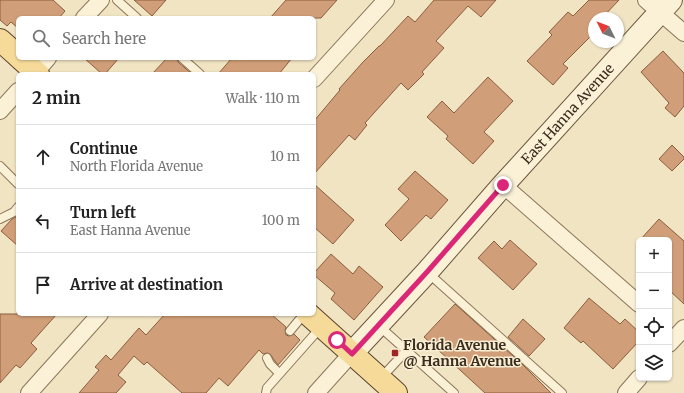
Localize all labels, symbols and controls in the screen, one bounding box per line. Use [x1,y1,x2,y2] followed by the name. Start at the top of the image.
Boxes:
[588,12,624,48] north arrow
[16,16,316,60] search box
[30,27,52,49] icon: search
[62,29,146,48] text: Search here
[517,60,618,168] street label: East Hanna Avenue
[32,87,80,109] text: 2 min
[225,90,300,107] text: Walk · 110 m
[70,139,138,158] text: Continue
[32,146,54,168] icon: ahead
[270,148,300,165] text: 10 m
[70,158,203,175] text: North Florida Avenue
[494,176,512,194] route end
[70,203,136,222] text: Turn left
[32,210,54,232] icon: left
[262,212,300,229] text: 100 m
[70,222,190,239] text: East Hanna Avenue
[636,237,672,381] map controls
[636,237,672,273] button: +
[636,273,672,309] button: −
[32,274,54,296] icon: arrive
[70,275,223,294] text: Arrive at destination
[636,309,672,345] button: locate
[328,331,346,349] route start
[403,336,521,370] place label: Florida Avenue @ Hanna Avenue
[636,345,672,381] button: layers
[390,348,400,358] marker: Florida Avenue @ Hanna Avenue

